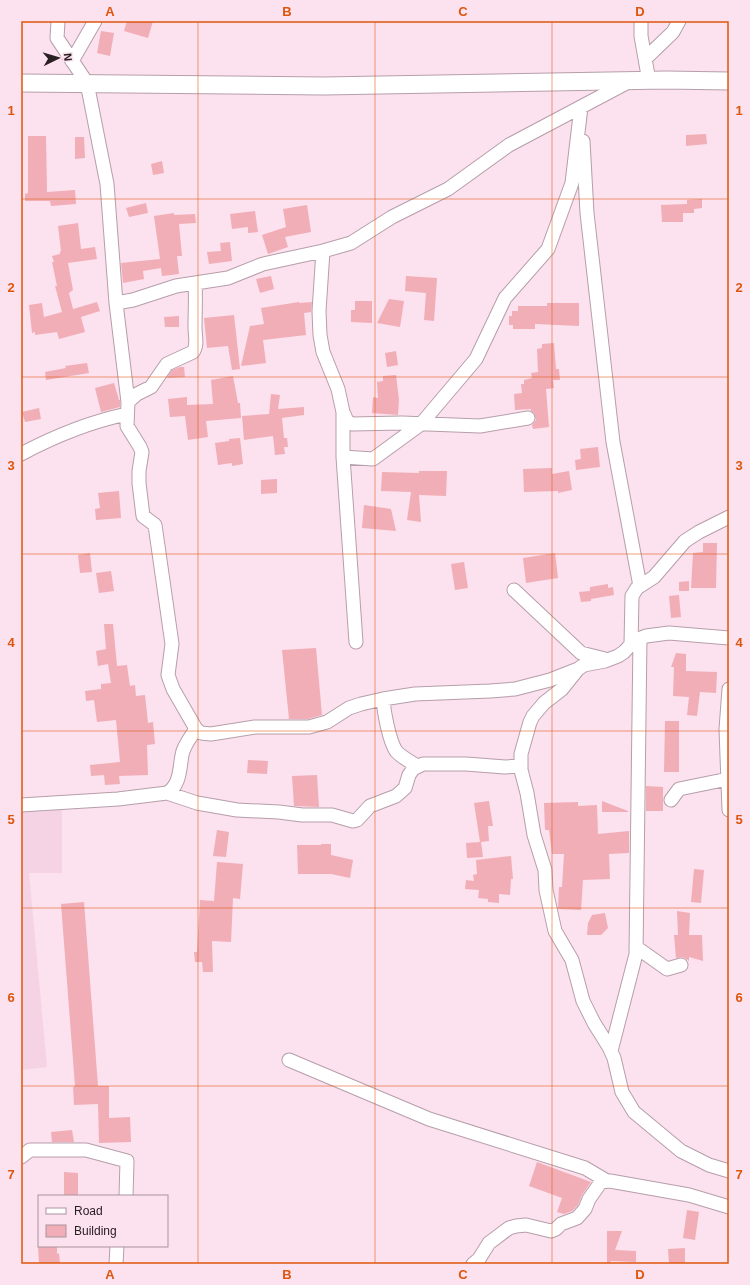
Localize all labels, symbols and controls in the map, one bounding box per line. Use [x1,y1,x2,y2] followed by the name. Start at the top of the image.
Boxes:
[105,4,115,19] text: A
[282,4,292,19] text: B
[458,4,468,19] text: C
[635,4,645,19] text: D
[38,38,78,78] north arrow
[62,53,74,62] text: N
[7,103,15,118] text: 1
[735,103,743,118] text: 1
[7,280,15,295] text: 2
[735,280,743,295] text: 2
[7,458,15,473] text: 3
[735,458,743,473] text: 3
[7,635,15,650] text: 4
[735,635,743,650] text: 4
[7,812,15,827] text: 5
[735,812,743,827] text: 5
[7,990,15,1005] text: 6
[735,990,743,1005] text: 6
[7,1167,15,1182] text: 7
[735,1167,743,1182] text: 7
[38,1195,168,1247] legend
[74,1204,103,1218] text: Road
[74,1224,117,1238] text: Building
[105,1267,115,1282] text: A
[282,1267,292,1282] text: B
[458,1267,468,1282] text: C
[635,1267,645,1282] text: D

